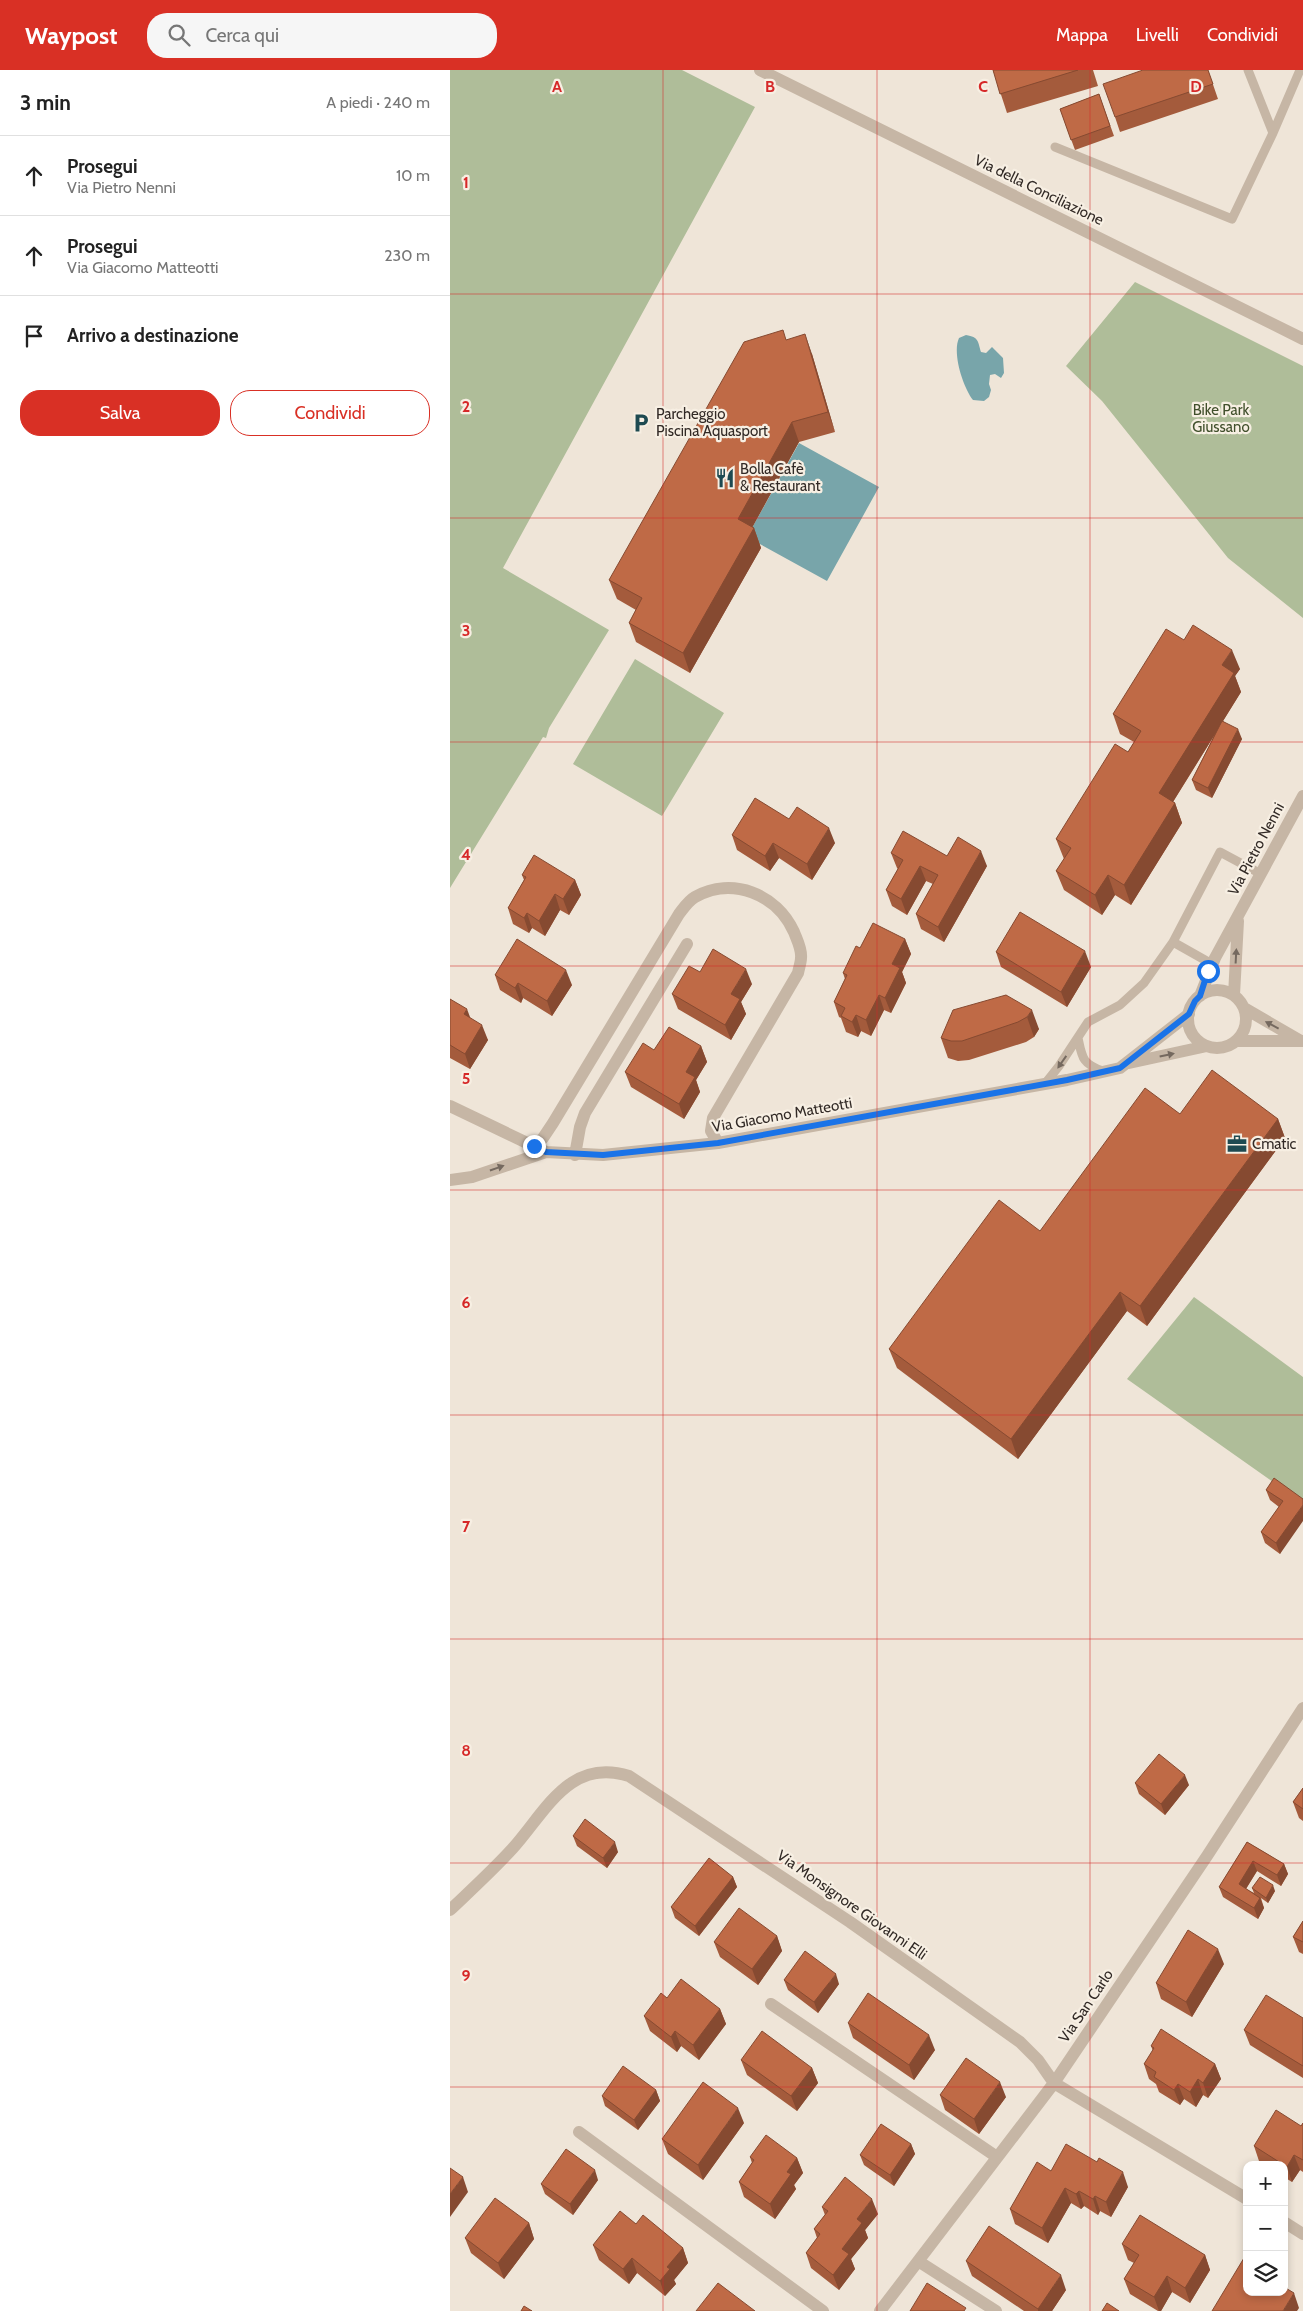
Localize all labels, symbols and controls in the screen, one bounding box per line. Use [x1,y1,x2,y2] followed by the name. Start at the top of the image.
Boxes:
[147,13,497,58] search box
[25,21,117,50] text: Waypost
[165,21,193,49] icon: search
[205,24,279,47] text: Cerca qui
[1056,24,1108,46] text: Mappa
[1136,24,1179,46] text: Livelli
[1207,24,1278,46] text: Condividi
[552,77,562,96] text: A
[765,77,775,96] text: B
[978,77,988,96] text: C
[1190,77,1202,96] text: D
[20,90,71,115] text: 3 min
[326,93,430,112] text: A piedi · 240 m
[972,151,1107,229] street label: Via della Conciliazione
[67,155,138,178] text: Prosegui
[20,162,48,190] icon: ahead
[396,166,430,185] text: 10 m
[463,173,469,192] text: 1
[67,178,176,197] text: Via Pietro Nenni
[67,235,138,258] text: Prosegui
[20,242,48,270] icon: ahead
[384,246,430,265] text: 230 m
[67,258,218,277] text: Via Giacomo Matteotti
[20,322,48,350] icon: arrive
[67,324,238,347] text: Arrivo a destinazione
[20,390,220,436] button: Salva
[230,390,430,436] button: Condividi
[462,397,470,416] text: 2
[1192,401,1250,436] park label: Bike Park Giussano
[656,405,768,440] place label: Parcheggio Piscina Aquasport
[630,412,652,434] parking icon: Parcheggio Piscina Aquasport
[740,460,820,495] place label: Bolla Cafè & Restaurant
[714,467,736,489] restaurant icon: Bolla Cafè & Restaurant
[462,621,470,640] text: 3
[1224,800,1288,898] street label: Via Pietro Nenni
[461,845,471,864] text: 4
[1233,948,1241,964] one-way arrow
[1197,960,1220,983] route start
[1265,1021,1279,1029] one-way arrow
[1159,1051,1174,1059] one-way arrow
[1057,1055,1067,1069] one-way arrow
[462,1069,470,1088] text: 5
[711,1094,853,1136] street label: Via Giacomo Matteotti
[1226,1133,1248,1155] office icon: Cmatic
[523,1135,546,1158] route end
[1252,1135,1297,1153] place label: Cmatic
[490,1164,505,1172] one-way arrow
[462,1293,471,1312] text: 6
[462,1517,471,1536] text: 7
[461,1741,471,1760] text: 8
[774,1846,930,1964] street label: Via Monsignore Giovanni Elli
[462,1966,471,1985] text: 9
[1055,1966,1117,2046] street label: Via San Carlo
[1243,2161,1288,2296] map controls
[1243,2161,1288,2206] button: +
[1243,2206,1288,2251] button: −
[1243,2251,1288,2296] button: layers

